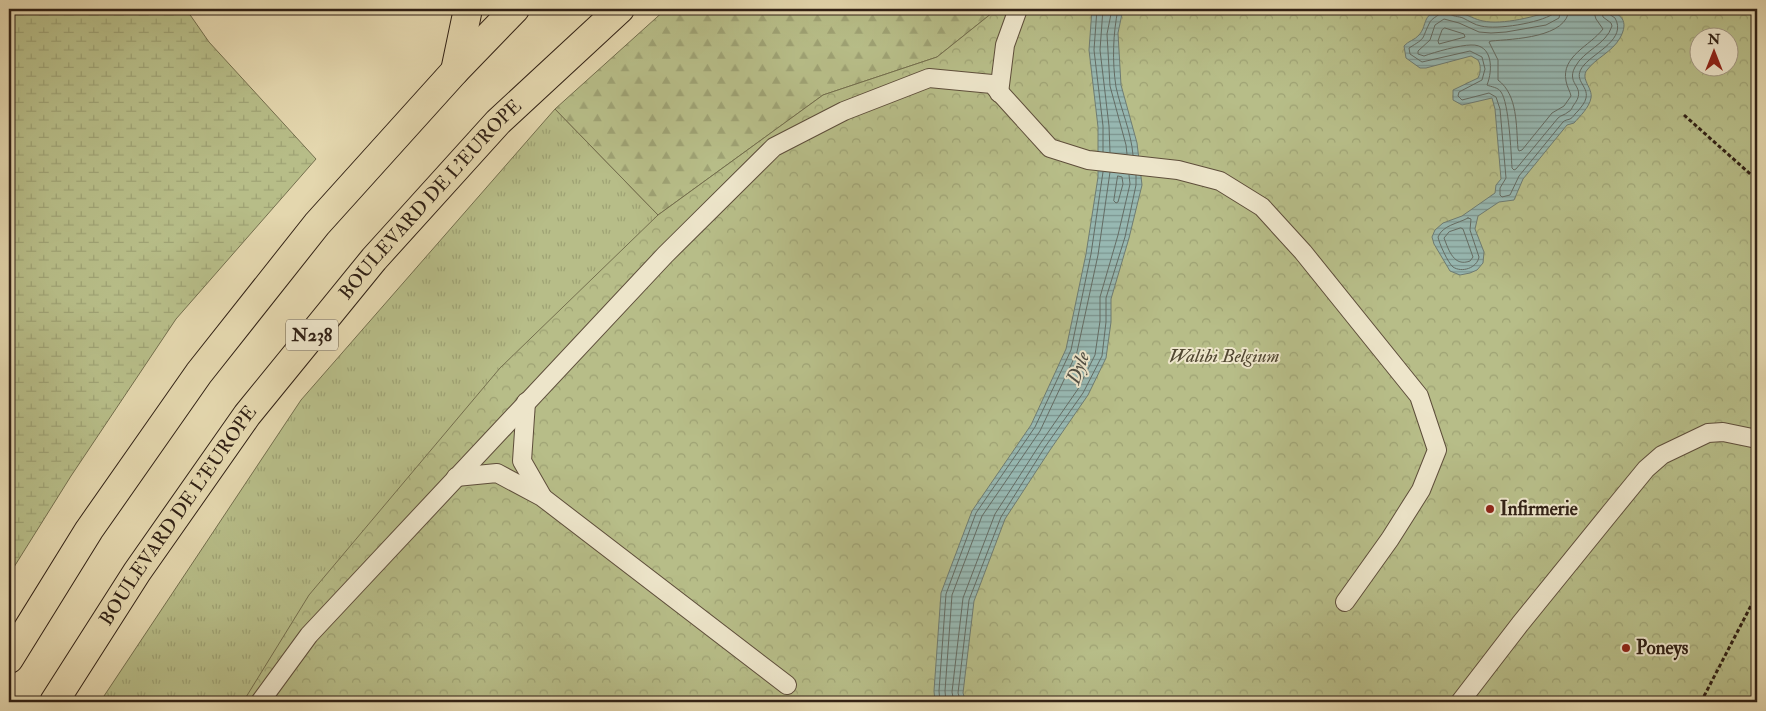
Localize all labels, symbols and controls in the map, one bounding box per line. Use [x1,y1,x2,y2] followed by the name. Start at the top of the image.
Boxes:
[1688,28,1738,78] north arrow
[1707,31,1721,48] text: N
[334,94,527,304] street label: BOULEVARD DE L'EUROPE
[286,320,338,350] road number: N238
[1169,344,1280,368] park label: Walibi Belgium
[1060,348,1095,389] water label: Dyle
[94,400,262,630] street label: BOULEVARD DE L'EUROPE
[1500,497,1578,521] place label: Infirmerie
[1484,503,1496,515] marker: Infirmerie
[1636,636,1689,661] place label: Poneys
[1620,642,1632,654] marker: Poneys

